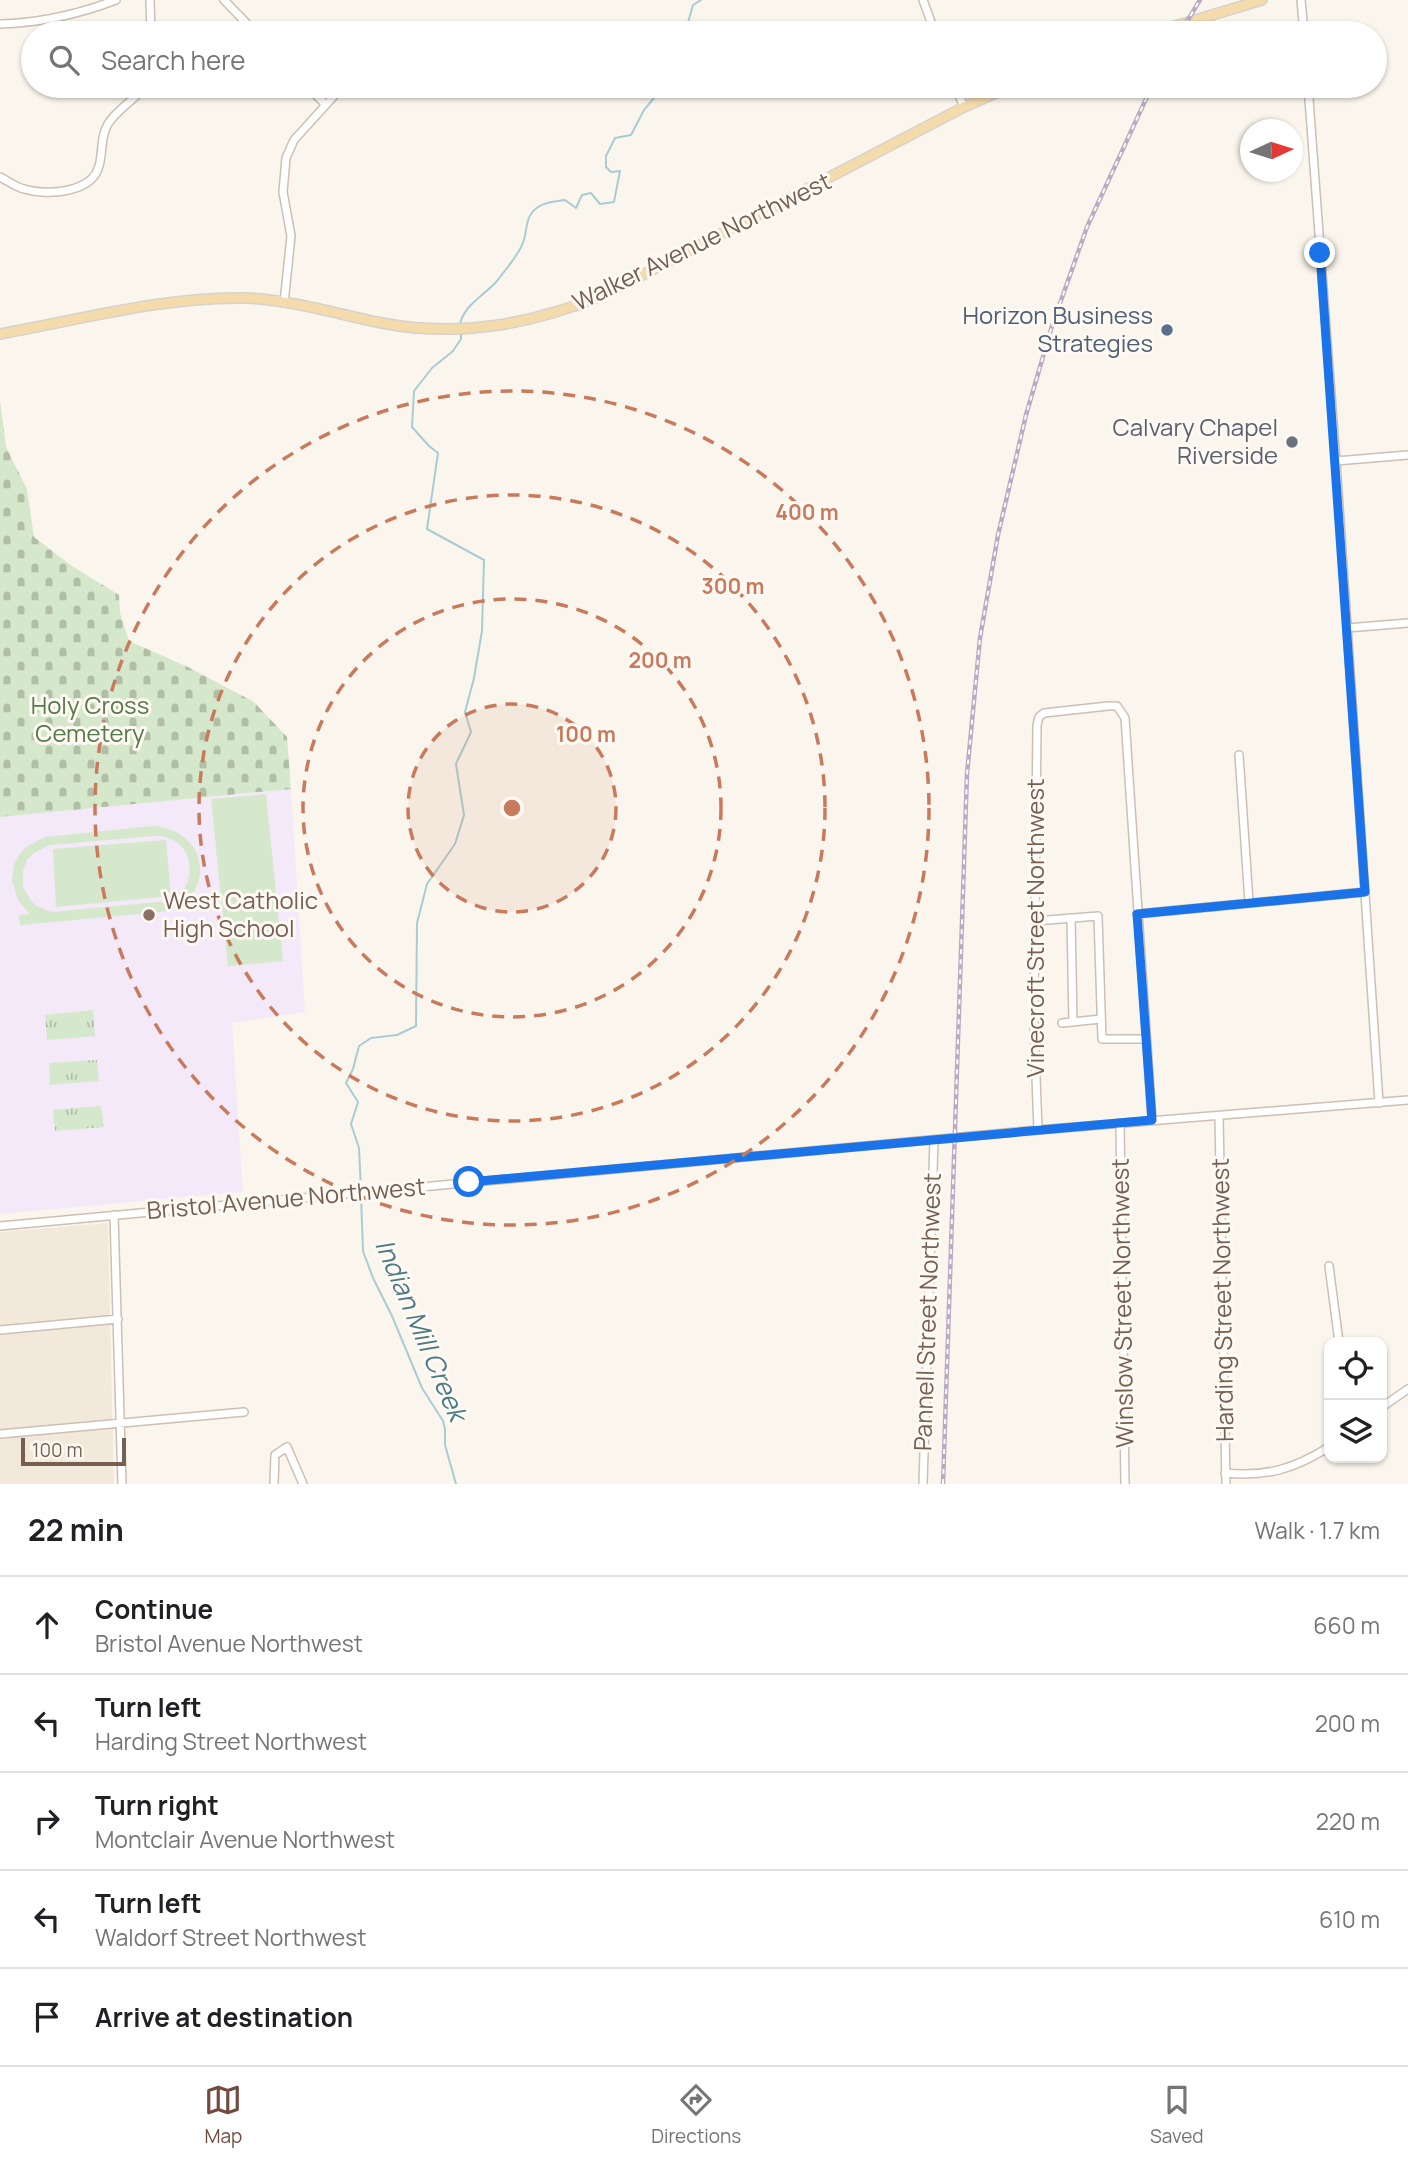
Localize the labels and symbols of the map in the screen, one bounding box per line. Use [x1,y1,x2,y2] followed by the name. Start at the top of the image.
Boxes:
[1240,119,1303,182] north arrow
[567,164,836,318] street label: Walker Avenue Northwest
[1304,237,1335,268] route end
[963,298,1153,359] place label: Horizon Business Strategies
[1159,322,1175,338] marker: Horizon Business Strategies
[1113,410,1278,471] place label: Calvary Chapel Riverside
[1284,434,1300,450] marker: Calvary Chapel Riverside
[775,498,839,526] text: 400 m
[702,572,764,600] text: 300 m
[628,646,692,674] text: 200 m
[31,688,149,749] park label: Holy Cross Cemetery
[556,720,616,748] text: 100 m
[1018,778,1051,1078] street label: Vinecroft Street Northwest
[500,796,524,820] centre of rings
[163,883,318,944] place label: West Catholic High School
[141,907,157,923] marker: West Catholic High School
[1102,1158,1141,1448] street label: Winslow Street Northwest
[1203,1158,1240,1442] street label: Harding Street Northwest
[453,1166,484,1197] route start
[145,1169,427,1226] street label: Bristol Avenue Northwest
[905,1172,948,1452] street label: Pannell Street Northwest
[367,1233,478,1430] water label: Indian Mill Creek
[21,1435,126,1467] scale bar

